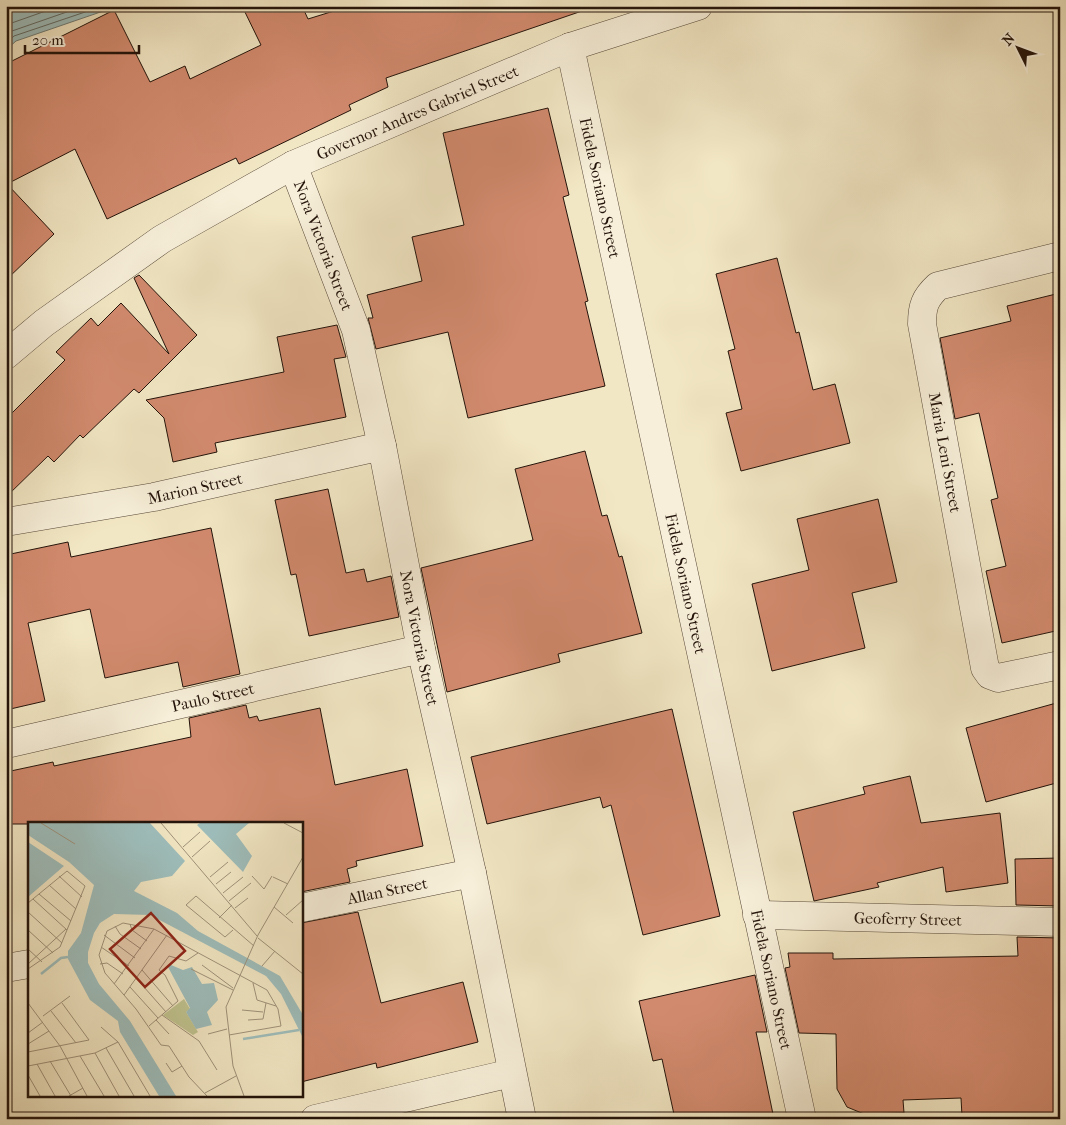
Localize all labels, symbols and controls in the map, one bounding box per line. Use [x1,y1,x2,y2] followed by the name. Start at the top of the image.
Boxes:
[25,22,139,54] scale bar
[994,22,1044,72] north arrow
[999,30,1019,49] text: N
[32,31,64,49] text: 20 m
[313,61,521,163] street label: Governor Andres Gabriel Street
[576,116,625,260] street label: Fidela Soriano Street
[290,178,357,313] street label: Nora Victoria Street
[925,391,966,514] street label: Maria Leni Street
[146,468,244,508] street label: Marion Street
[662,512,711,656] street label: Fidela Soriano Street
[397,568,443,708] street label: Nora Victoria Street
[170,678,256,715] street label: Paulo Street
[28,822,302,1098] inset map
[344,873,429,908] street label: Allan Street
[747,907,796,1052] street label: Fidela Soriano Street
[854,908,962,929] street label: Geoferry Street

